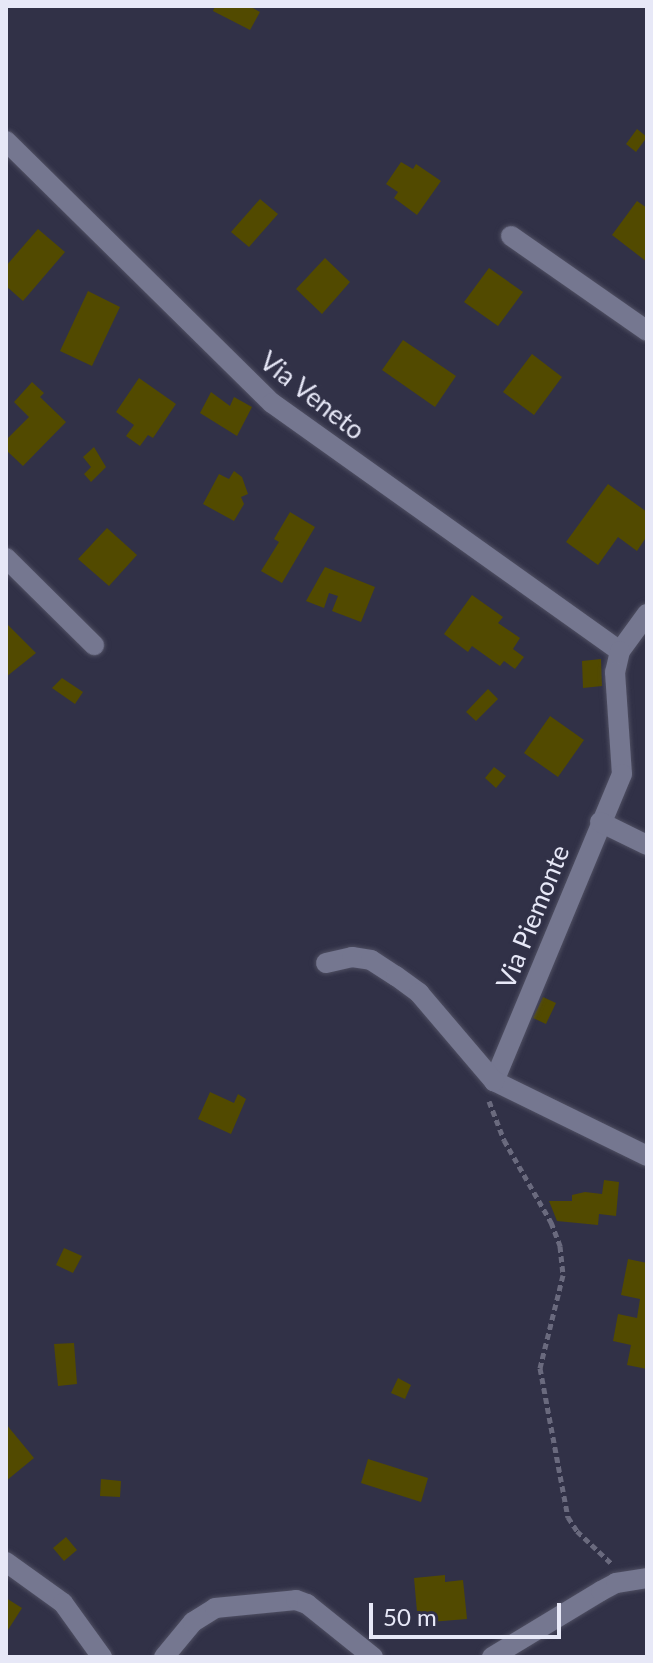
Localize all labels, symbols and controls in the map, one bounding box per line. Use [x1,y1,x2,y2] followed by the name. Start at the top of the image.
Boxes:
[253,345,371,447] street label: Via Veneto
[490,841,576,993] street label: Via Piemonte
[373,1587,565,1637] scale bar
[383,1602,437,1631] text: 50 m

